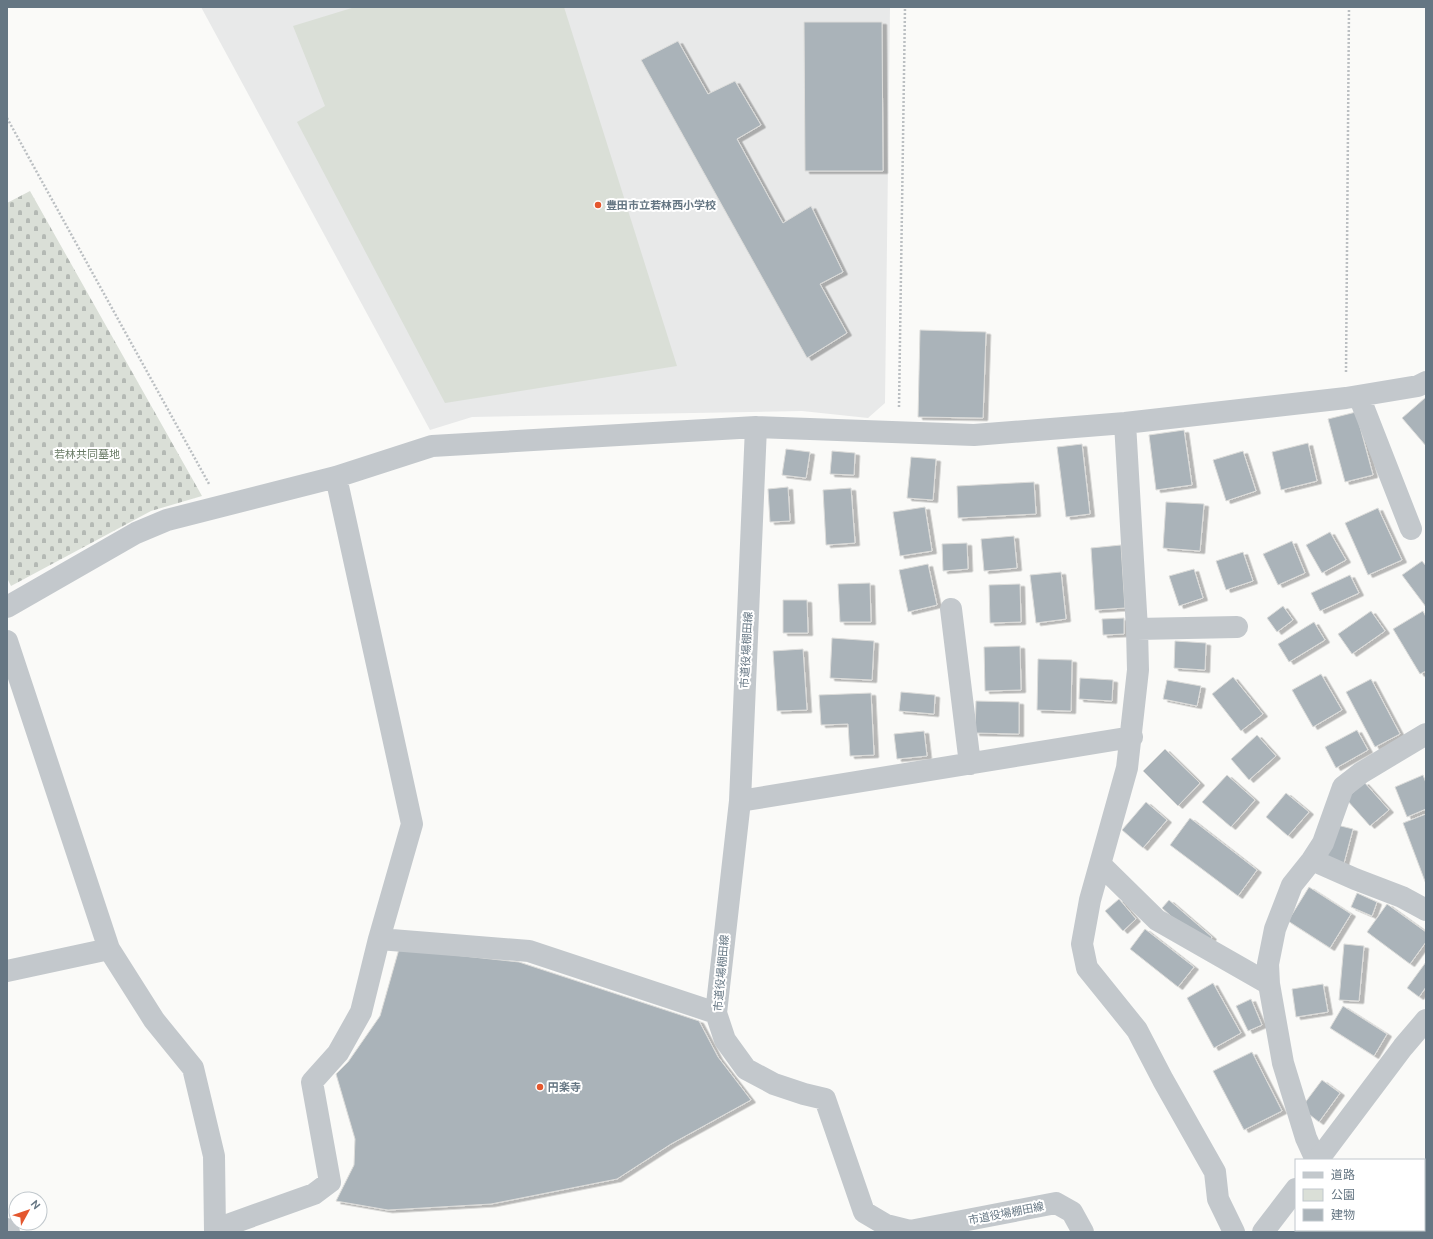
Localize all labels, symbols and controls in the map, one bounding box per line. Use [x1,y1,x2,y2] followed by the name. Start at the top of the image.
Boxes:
[606,199,716,211] place label: 豊田市立若林西小学校
[593,200,603,210] marker: 豊田市立若林西小学校
[54,448,120,460] park label: 若林共同墓地
[738,611,754,689] street label: 市道役場棚田線
[712,934,730,1012] street label: 市道役場棚田線
[548,1081,581,1093] place label: 円楽寺
[535,1082,545,1092] marker: 円楽寺
[1295,1159,1425,1231] legend
[1331,1168,1355,1181] text: 道路
[1331,1188,1355,1201] text: 公園
[8,1191,48,1231] north arrow
[28,1198,43,1212] text: N
[967,1200,1045,1226] street label: 市道役場棚田線
[1331,1208,1355,1221] text: 建物

